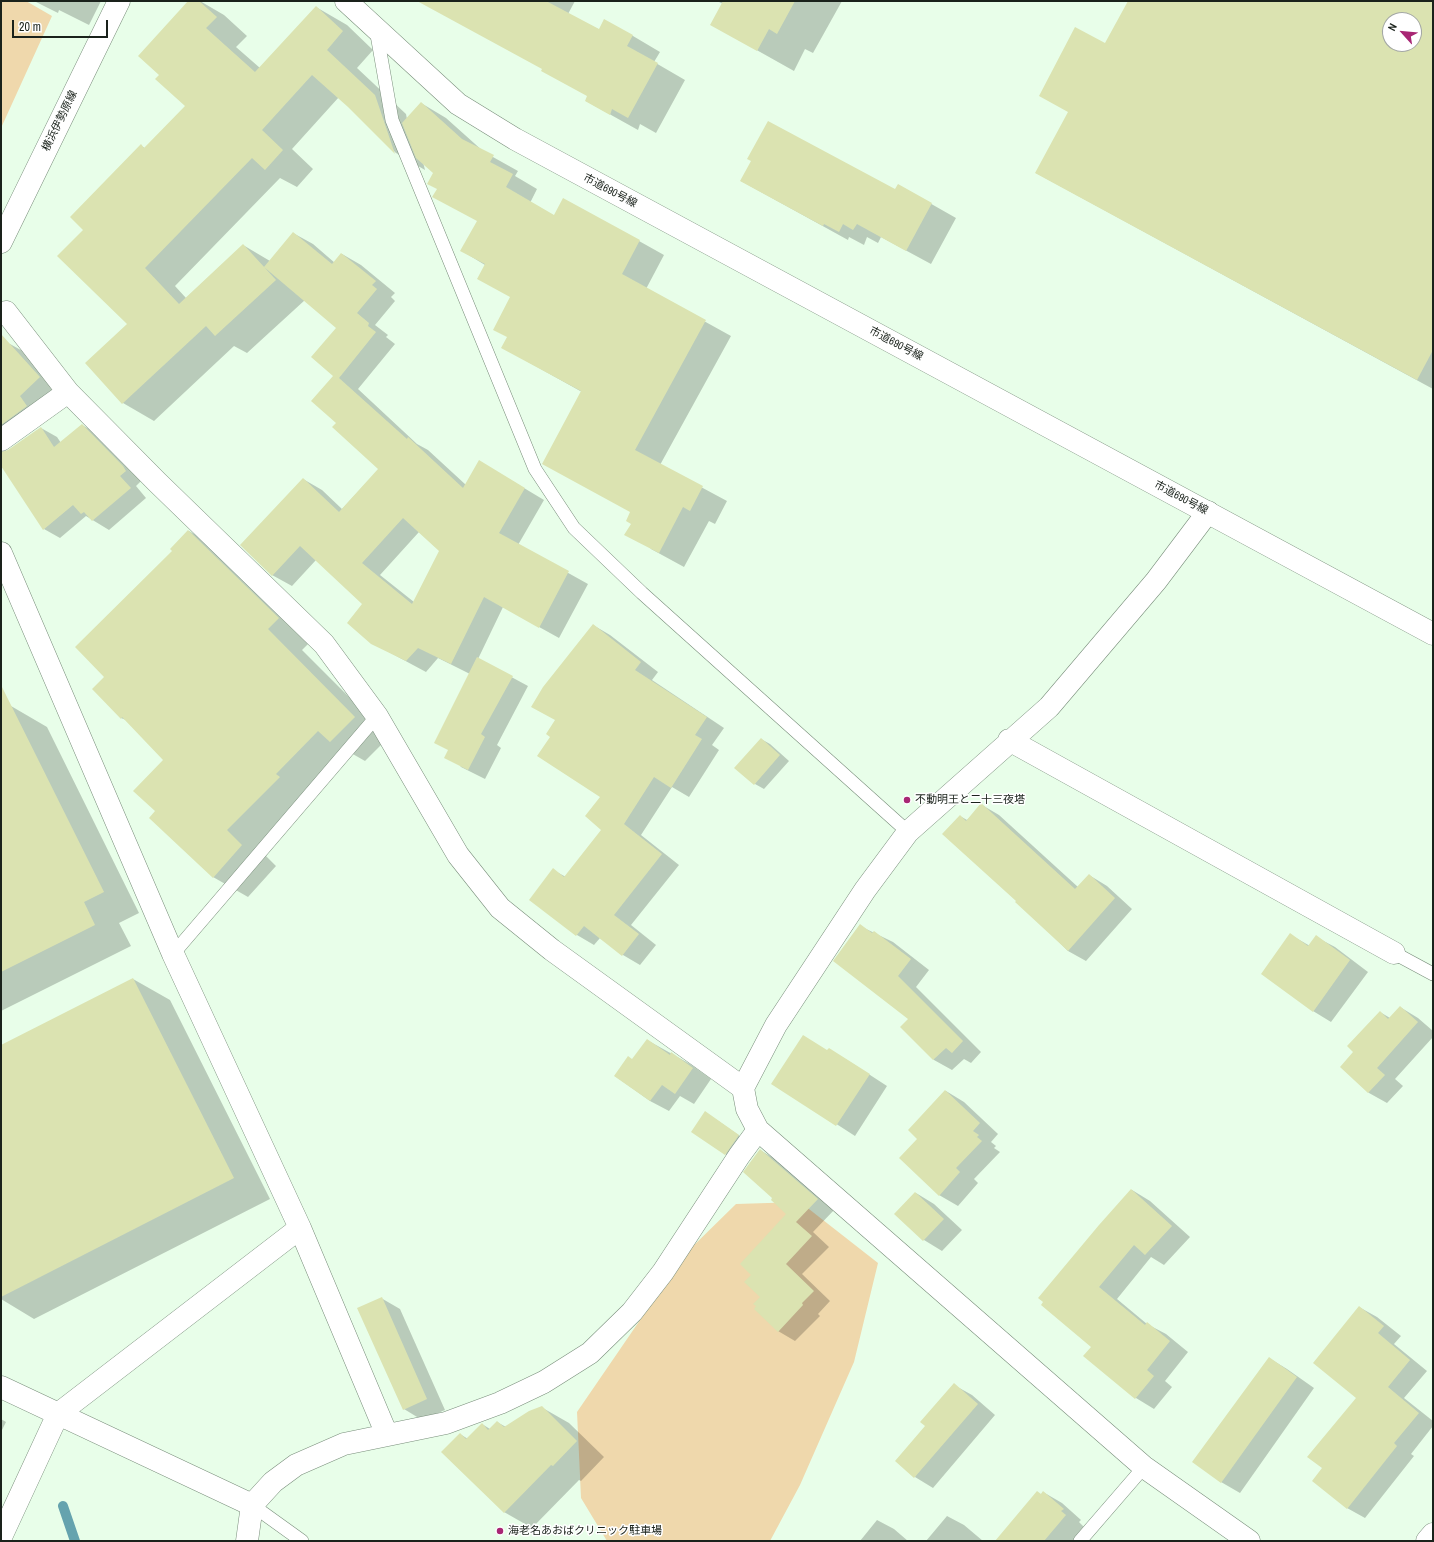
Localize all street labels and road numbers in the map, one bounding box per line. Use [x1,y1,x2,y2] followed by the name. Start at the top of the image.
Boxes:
[40,88,80,154] street label: 横浜伊勢原線
[581,171,639,211] street label: 市道690号線
[867,324,925,364] street label: 市道690号線
[1152,478,1210,518] street label: 市道690号線

